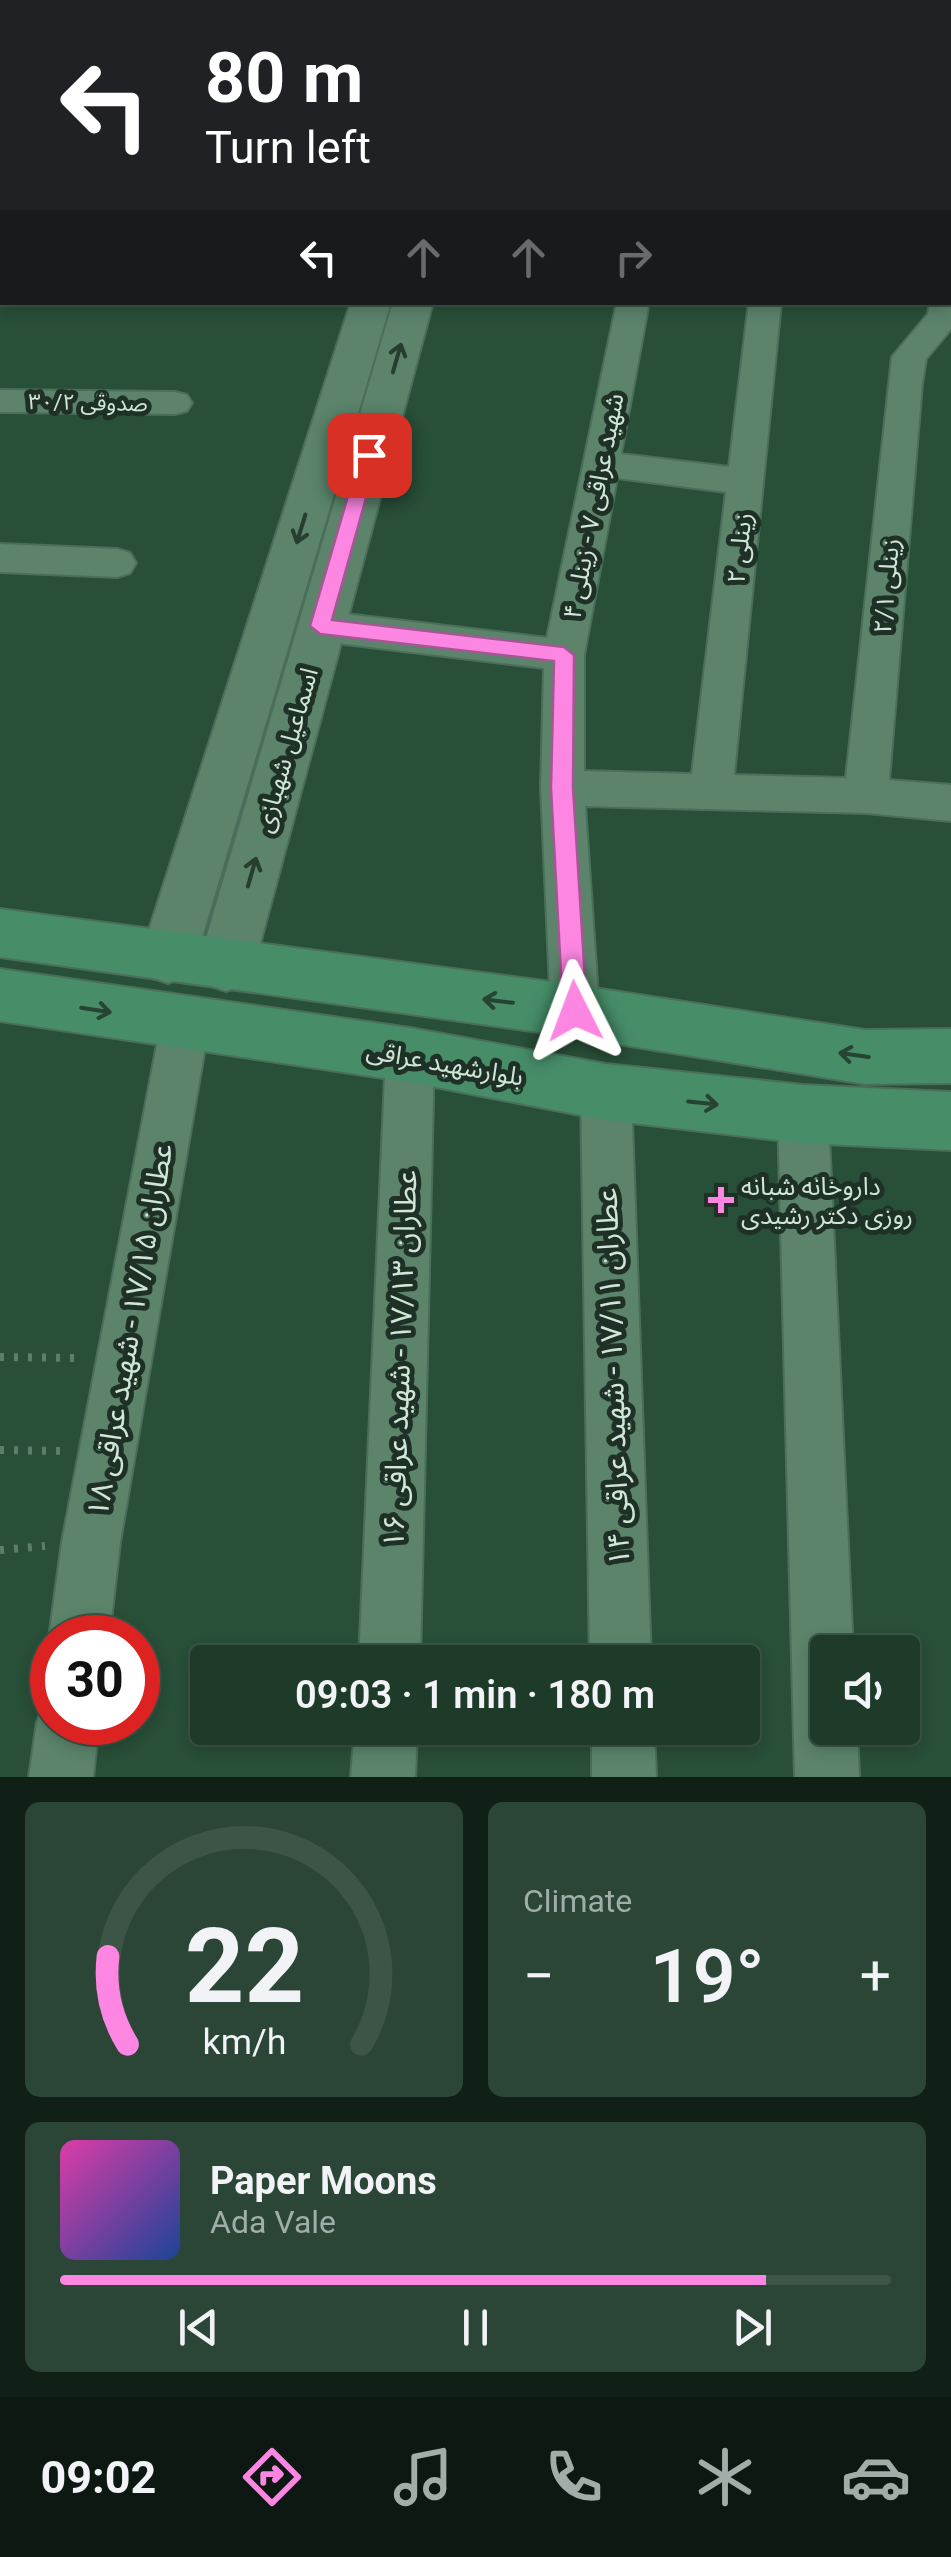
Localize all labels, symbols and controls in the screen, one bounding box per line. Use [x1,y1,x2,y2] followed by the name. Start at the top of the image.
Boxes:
[205,37,363,119] text: 80 m
[40,40,170,170] icon: left
[205,121,371,174] text: Turn left
[291,230,346,285] icon: left
[396,230,451,285] icon: ahead
[501,230,556,285] icon: ahead
[606,230,661,285] icon: right
[389,342,407,374] one-way arrow
[28,389,148,416] street label: صدوقی ۳۰/۲
[557,391,630,621] street label: شهید عراقی ۷ - زینلی ۴
[327,413,412,498] pin
[342,428,397,483] icon: arrive
[721,511,758,585] street label: زینلی ۲
[291,513,309,545] one-way arrow
[868,537,905,635] street label: زینلی ۲/۱
[249,664,324,836] street label: اسماعیل شهبازی
[243,857,262,889] one-way arrow
[523,959,627,1063] position arrow
[482,991,514,1010] one-way arrow
[80,1001,112,1020] one-way arrow
[364,1035,526,1092] street label: بلوارشهید عراقی
[838,1045,870,1064] one-way arrow
[686,1094,718,1113] one-way arrow
[79,1140,180,1519] street label: عطاران ۱۷/۱۵ - شهید عراقی ۱۸
[375,1169,424,1549] street label: عطاران ۱۷/۱۳ - شهید عراقی ۱۶
[741,1172,913,1230] place label: داروخانه شبانه روزی دکتر رشیدی
[588,1187,637,1567] street label: عطاران ۱۷/۱۱ - شهید عراقی ۱۴
[710,1189,732,1211] marker: داروخانه شبانه روزی دکتر رشیدی
[30,1615,160,1745] speed limit sign: 30
[810,1635,920,1745] map controls
[810,1635,920,1745] button: sound
[295,1673,655,1717] text: 09:03 · 1 min · 180 m
[523,1882,632,1920] text: Climate
[184,1906,304,2027] text: 22
[650,1932,764,2020] text: 19°
[523,1944,554,2008] text: −
[860,1944,891,2008] text: +
[202,2021,286,2063] text: km/h
[210,2159,437,2203] text: Paper Moons
[210,2203,336,2241] text: Ada Vale
[171,2300,226,2355] icon: previous
[448,2300,503,2355] icon: pause
[725,2300,780,2355] icon: next
[237,2442,307,2512] icon: directions
[388,2442,458,2512] icon: music
[539,2442,609,2512] icon: phone
[690,2442,760,2512] icon: climate
[841,2442,911,2512] icon: car
[40,2451,156,2504] text: 09:02

